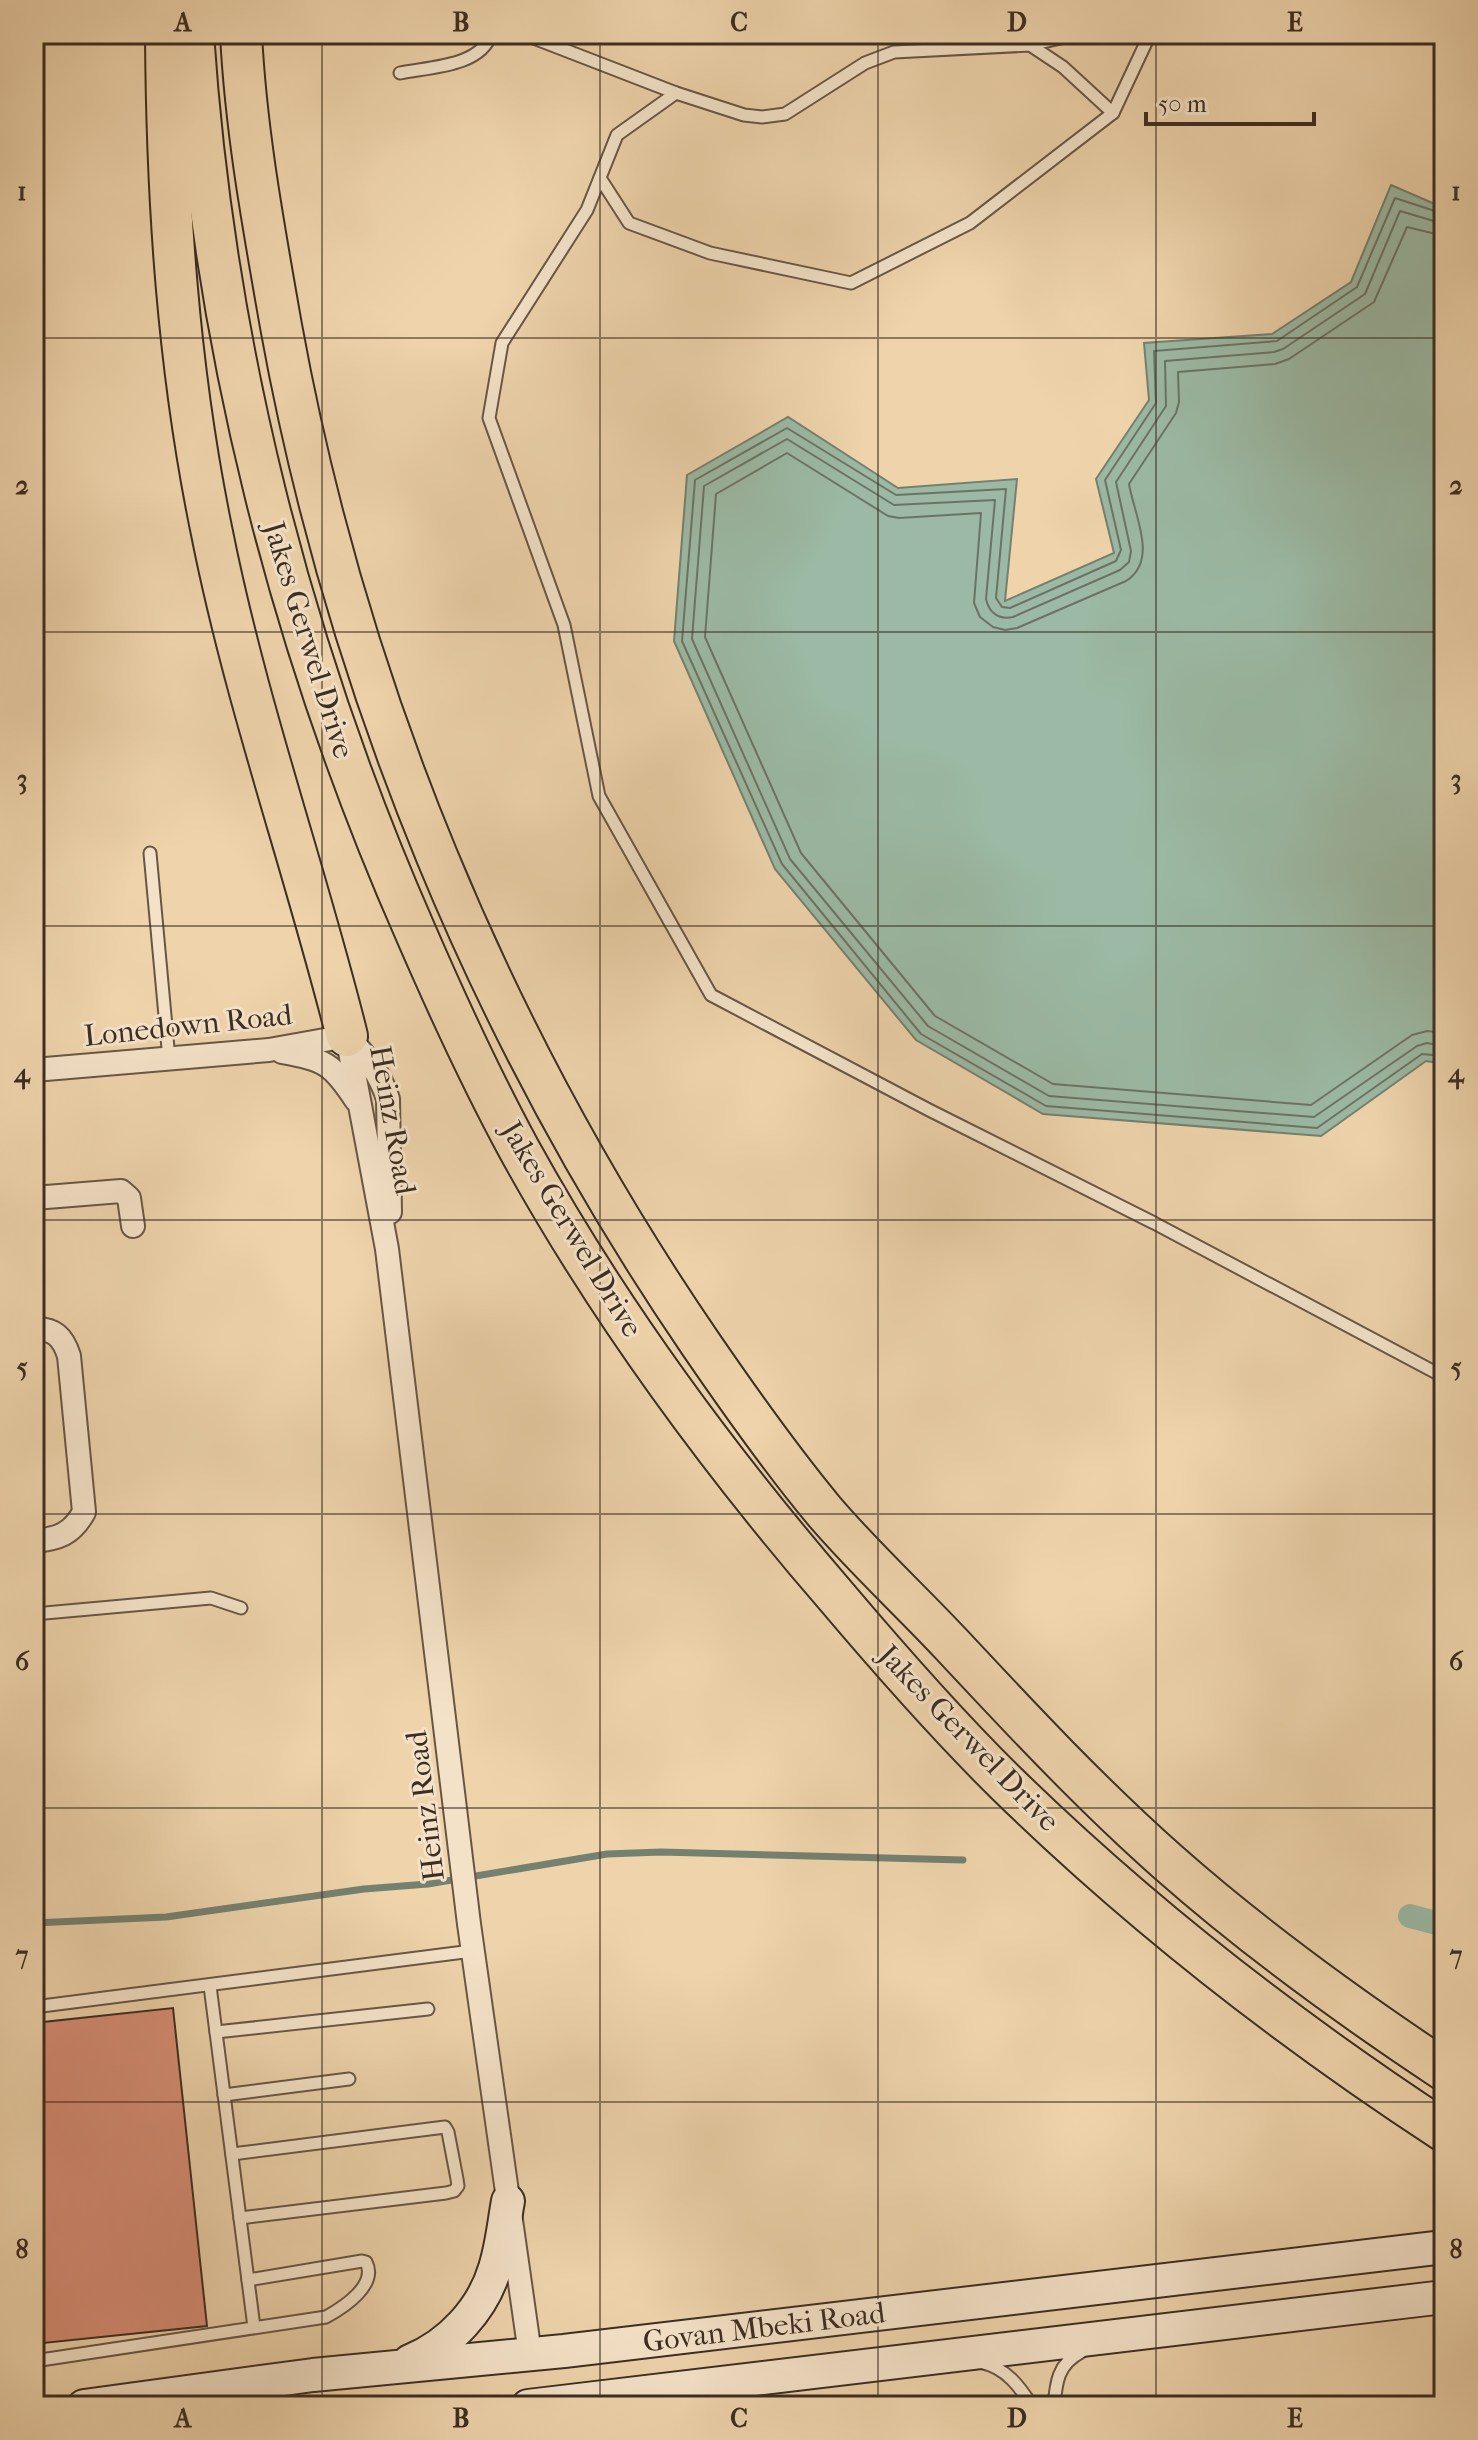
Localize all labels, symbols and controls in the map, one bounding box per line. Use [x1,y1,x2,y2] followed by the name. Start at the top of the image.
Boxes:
[173,7,193,38] text: A
[453,7,470,38] text: B
[730,7,748,38] text: C
[1007,7,1027,38] text: D
[1287,7,1303,38] text: E
[1146,76,1314,126] scale bar
[1158,90,1207,118] text: 50 m
[17,176,27,207] text: 1
[1451,176,1461,207] text: 1
[15,470,29,501] text: 2
[1449,470,1463,501] text: 2
[255,516,361,763] street label: Jakes Gerwel Drive
[17,764,27,795] text: 3
[1451,764,1461,795] text: 3
[82,997,295,1054] street label: Lonedown Road
[362,1043,423,1198] street label: Heinz Road
[13,1058,31,1090] text: 4
[1447,1058,1465,1090] text: 4
[492,1113,650,1344] street label: Jakes Gerwel Drive
[16,1352,28,1383] text: 5
[1450,1352,1462,1383] text: 5
[869,1637,1067,1839] street label: Jakes Gerwel Drive
[15,1646,30,1677] text: 6
[1449,1646,1464,1677] text: 6
[399,1728,452,1883] street label: Heinz Road
[15,1940,29,1971] text: 7
[1449,1940,1463,1971] text: 7
[15,2234,29,2265] text: 8
[1449,2234,1463,2265] text: 8
[641,2295,888,2360] street label: Govan Mbeki Road
[173,2403,193,2434] text: A
[453,2403,470,2434] text: B
[730,2403,748,2434] text: C
[1007,2403,1027,2434] text: D
[1287,2403,1303,2434] text: E

